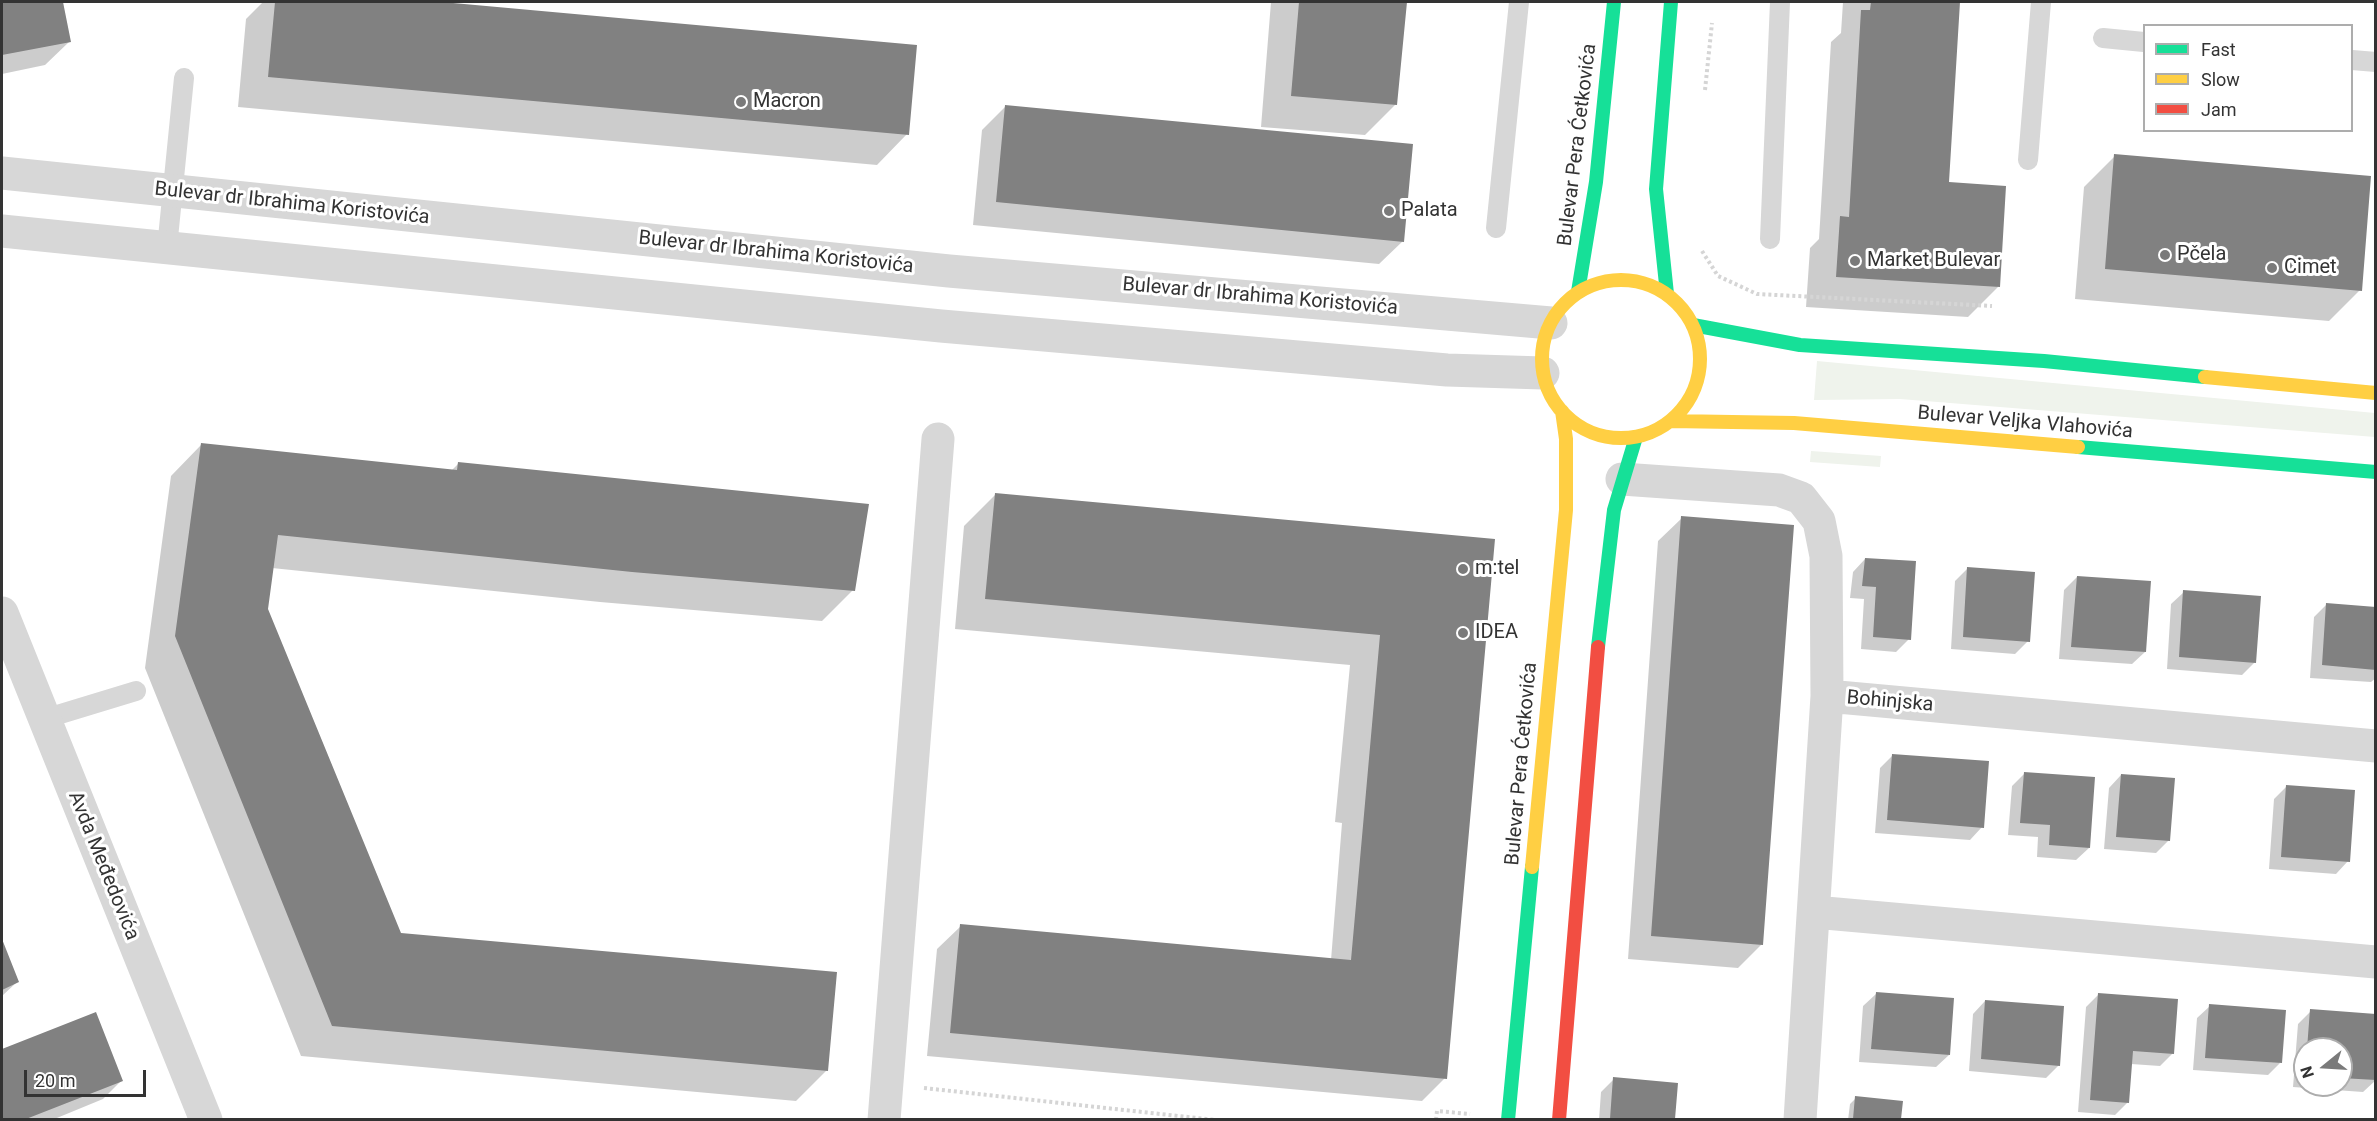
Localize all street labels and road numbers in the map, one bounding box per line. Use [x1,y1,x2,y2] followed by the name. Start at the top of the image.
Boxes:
[1554,42,1602,248] street label: Bulevar Pera Ćetkovića
[153,178,431,230] street label: Bulevar dr Ibrahima Koristovića
[637,227,915,279] street label: Bulevar dr Ibrahima Koristovića
[1121,273,1399,321] street label: Bulevar dr Ibrahima Koristovića
[1916,402,2134,444] street label: Bulevar Veljka Vlahovića
[1501,661,1543,867] street label: Bulevar Pera Ćetkovića
[1846,686,1934,718] street label: Bohinjska
[62,788,144,944] street label: Avda Međedovića

